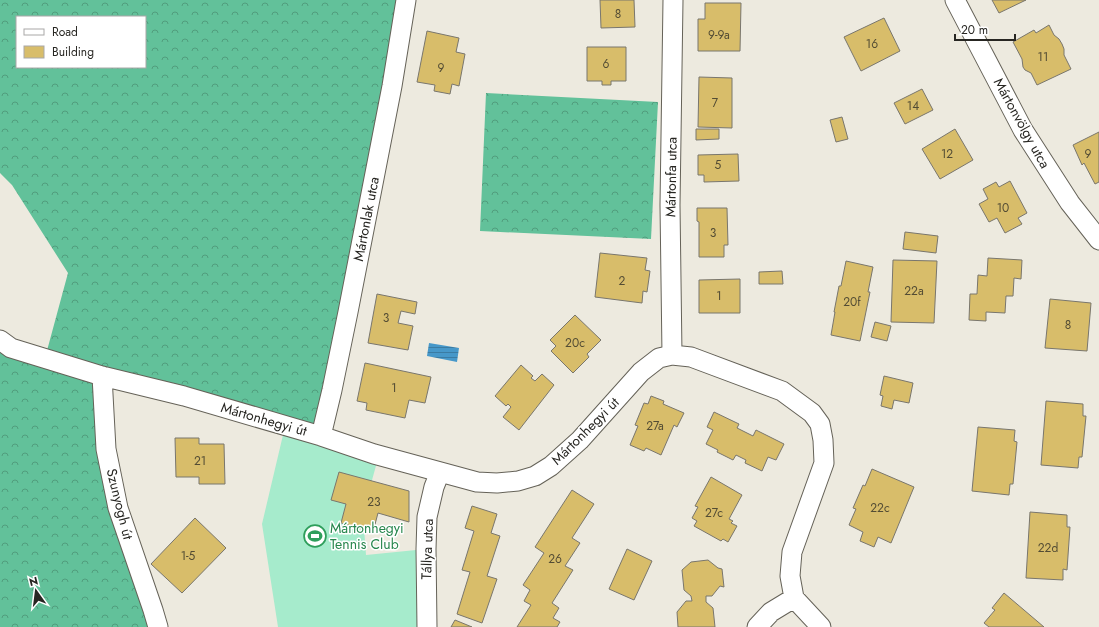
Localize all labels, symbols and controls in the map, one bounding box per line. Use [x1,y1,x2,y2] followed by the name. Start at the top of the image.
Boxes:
[615,5,621,23] house number: 8
[16,16,146,68] legend
[955,16,1015,42] scale bar
[961,21,988,39] text: 20 m
[52,23,78,41] text: Road
[708,26,730,44] house number: 9-9a
[866,35,878,53] house number: 16
[52,43,94,61] text: Building
[1038,48,1048,66] house number: 11
[603,55,610,73] house number: 6
[438,59,445,77] house number: 9
[989,74,1055,172] street label: Mártonvölgy utca
[712,94,719,112] house number: 7
[907,97,919,115] house number: 14
[660,137,682,217] street label: Mártonfa utca
[941,145,953,163] house number: 12
[1085,145,1092,163] house number: 9
[715,156,722,174] house number: 5
[348,175,384,263] street label: Mártonlak utca
[997,199,1009,217] house number: 10
[710,224,717,242] house number: 3
[619,272,626,290] house number: 2
[904,282,924,300] house number: 22a
[716,287,722,305] house number: 1
[843,293,861,311] house number: 20f
[383,309,390,327] house number: 3
[1065,316,1071,334] house number: 8
[565,334,585,352] house number: 20c
[391,379,397,397] house number: 1
[547,392,624,469] street label: Mártonhegyi út
[219,397,310,441] street label: Mártonhegyi út
[646,417,664,435] house number: 27a
[194,452,206,470] house number: 21
[102,466,139,542] street label: Szunyogh út
[367,493,381,511] house number: 23
[870,499,890,517] house number: 22c
[705,504,723,522] house number: 27c
[330,518,404,554] place label: Mártonhegyi Tennis Club
[416,518,438,580] street label: Tállya utca
[302,523,328,549] sports icon: Mártonhegyi Tennis Club
[1038,539,1058,557] house number: 22d
[181,547,196,565] house number: 1-5
[548,550,562,568] house number: 26
[16,571,56,611] north arrow
[27,572,40,590] text: N

